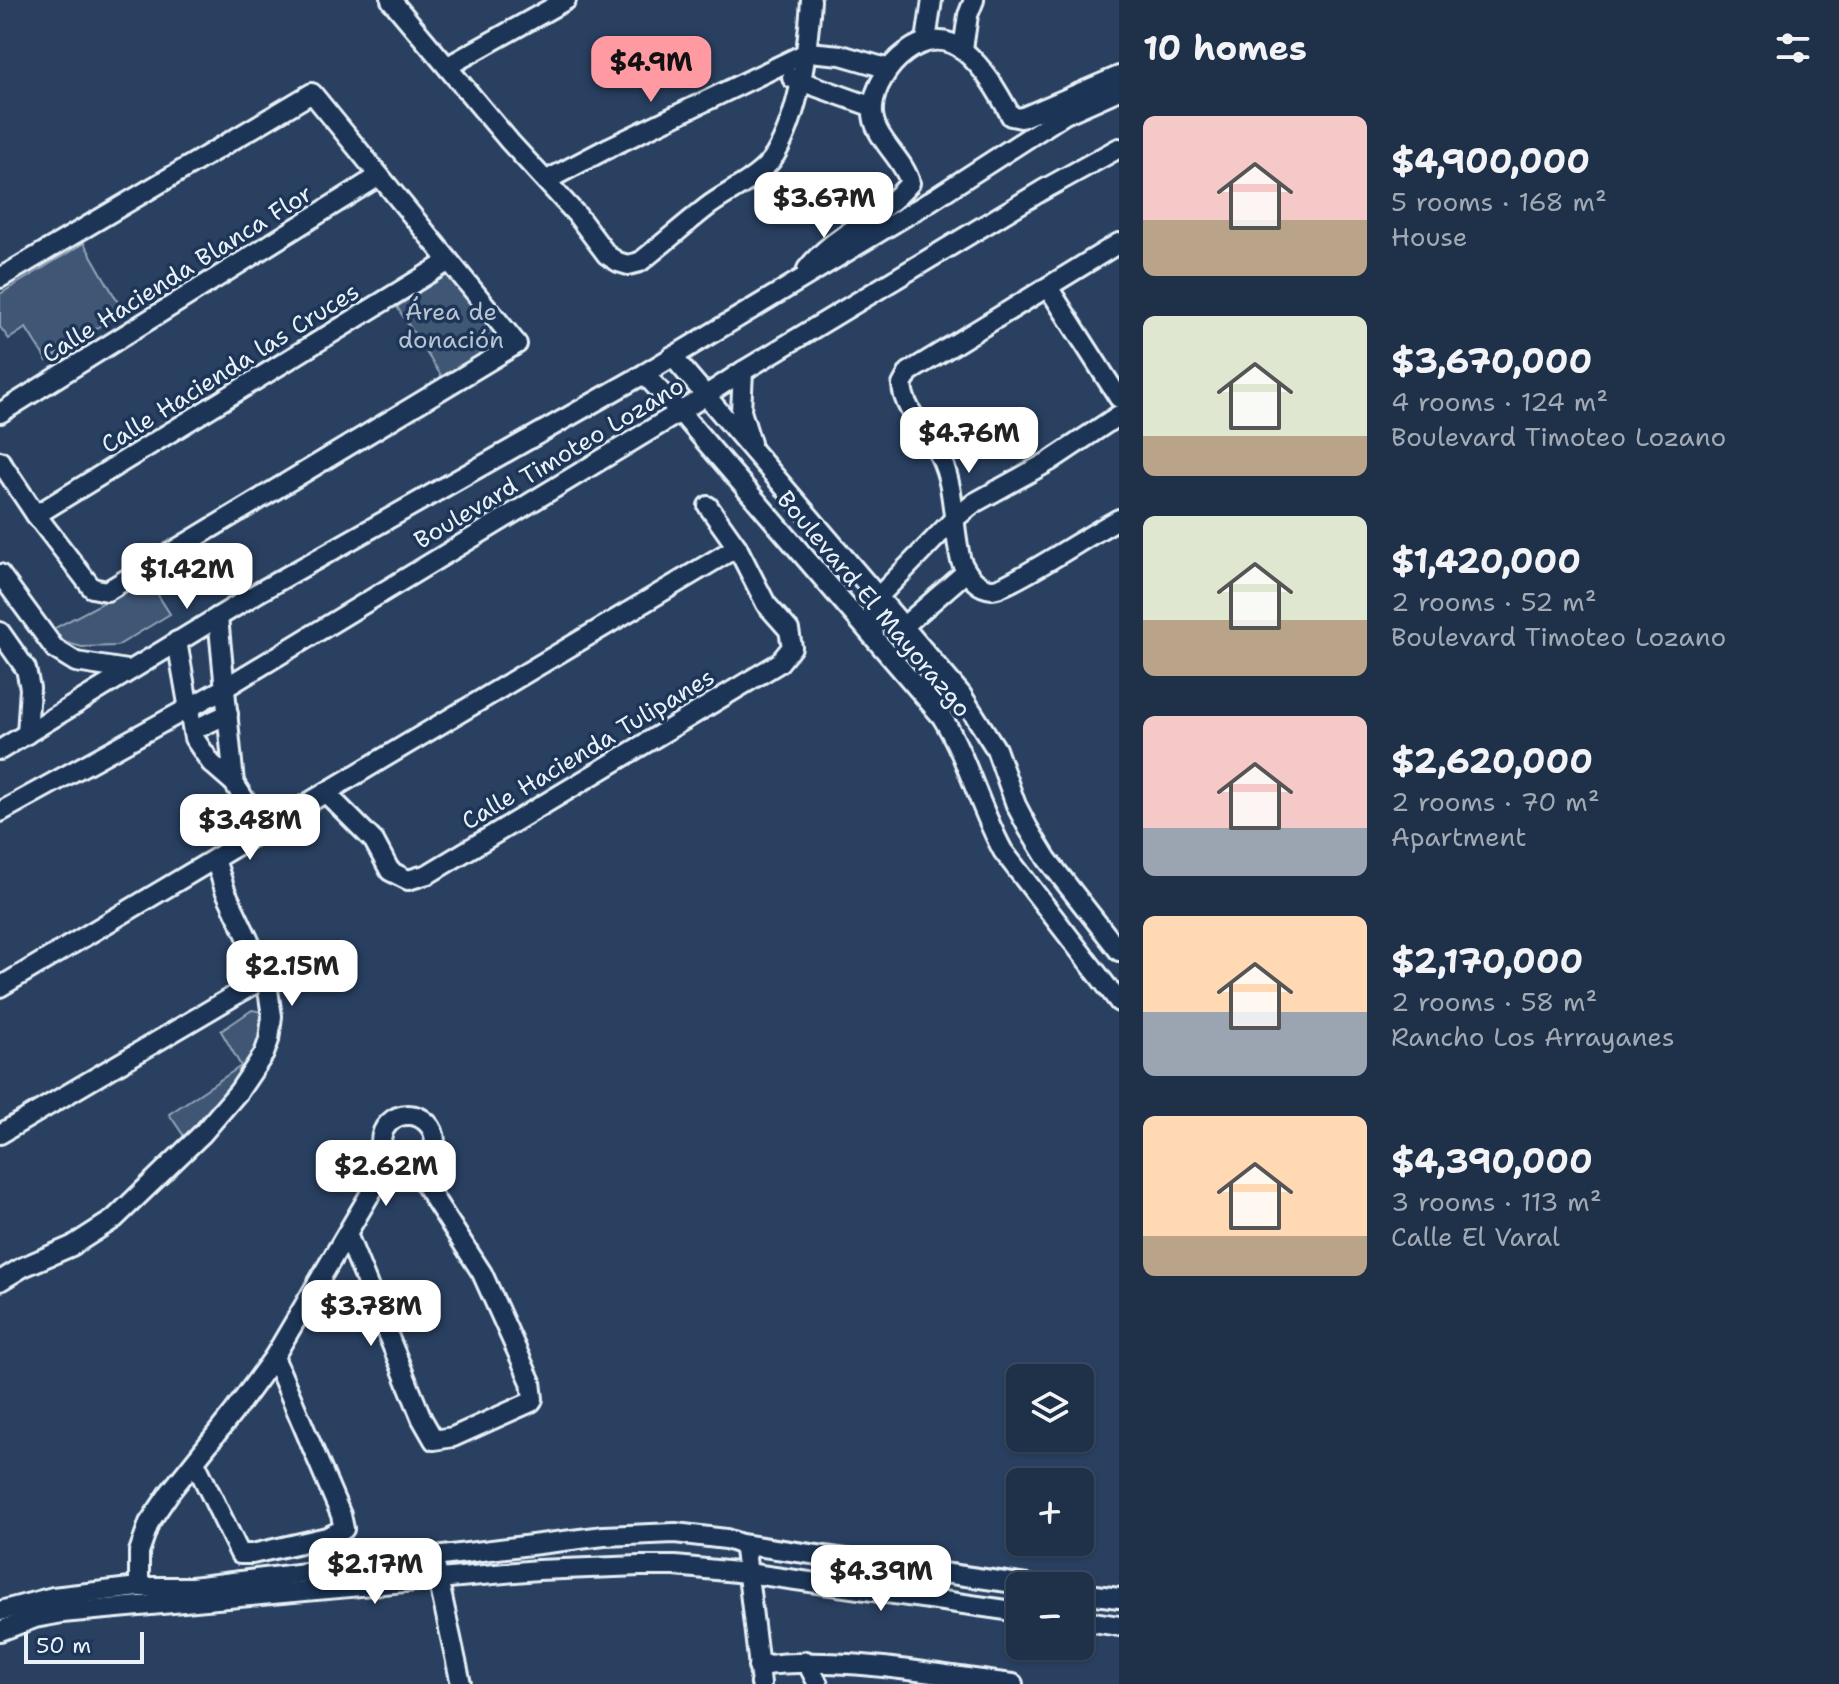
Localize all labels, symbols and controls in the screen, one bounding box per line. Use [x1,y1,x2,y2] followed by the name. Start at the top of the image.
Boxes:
[1143,25,1307,71] text: 10 homes
[1771,26,1815,70] icon: filters
[595,36,707,104] pin: $4.9M
[609,44,693,79] text: $4.9M
[1391,138,1590,184] text: $4,900,000
[1207,148,1303,244] icon: home
[759,172,889,240] pin: $3.67M
[36,177,318,371] street label: Calle Hacienda Blanca Flor
[772,180,876,215] text: $3.67M
[1391,184,1607,219] text: 5 rooms · 168 m²
[1391,219,1467,254] text: House
[95,275,365,461] street label: Calle Hacienda las Cruces
[398,296,504,356] park label: Área de donación
[1391,338,1592,384] text: $3,670,000
[1207,348,1303,444] icon: home
[408,370,690,556] street label: Boulevard Timoteo Lozano
[1391,384,1608,419] text: 4 rooms · 124 m²
[904,407,1034,475] pin: $4.76M
[918,415,1020,450] text: $4.76M
[1391,419,1726,454] text: Boulevard Timoteo Lozano
[770,484,978,724] street label: Boulevard El Mayorazgo
[1391,538,1581,584] text: $1,420,000
[122,543,252,611] pin: $1.42M
[1207,548,1303,644] icon: home
[139,551,235,586] text: $1.42M
[1391,584,1597,619] text: 2 rooms · 52 m²
[1391,619,1726,654] text: Boulevard Timoteo Lozano
[456,661,720,837] street label: Calle Hacienda Tulipanes
[1391,738,1593,784] text: $2,620,000
[1207,748,1303,844] icon: home
[1391,784,1600,819] text: 2 rooms · 70 m²
[185,794,315,862] pin: $3.48M
[198,802,302,837] text: $3.48M
[1391,819,1527,854] text: Apartment
[1391,938,1583,984] text: $2,170,000
[227,940,357,1008] pin: $2.15M
[245,948,339,983] text: $2.15M
[1207,948,1303,1044] icon: home
[1391,984,1597,1019] text: 2 rooms · 58 m²
[1391,1019,1675,1054] text: Rancho Los Arrayanes
[1391,1138,1593,1184] text: $4,390,000
[321,1140,451,1208] pin: $2.62M
[334,1148,438,1183] text: $2.62M
[1207,1148,1303,1244] icon: home
[1391,1184,1602,1219] text: 3 rooms · 113 m²
[1391,1219,1560,1254] text: Calle El Varal
[306,1280,436,1348] pin: $3.78M
[320,1288,422,1323] text: $3.78M
[1006,1364,1094,1660] map controls
[1006,1364,1094,1452] button: layers
[1006,1468,1094,1556] button: +
[310,1538,440,1606] pin: $2.17M
[816,1545,946,1613] pin: $4.39M
[327,1546,423,1581] text: $2.17M
[829,1553,933,1588] text: $4.39M
[1006,1572,1094,1660] button: −
[24,1628,144,1664] scale bar
[36,1631,91,1660] text: 50 m

